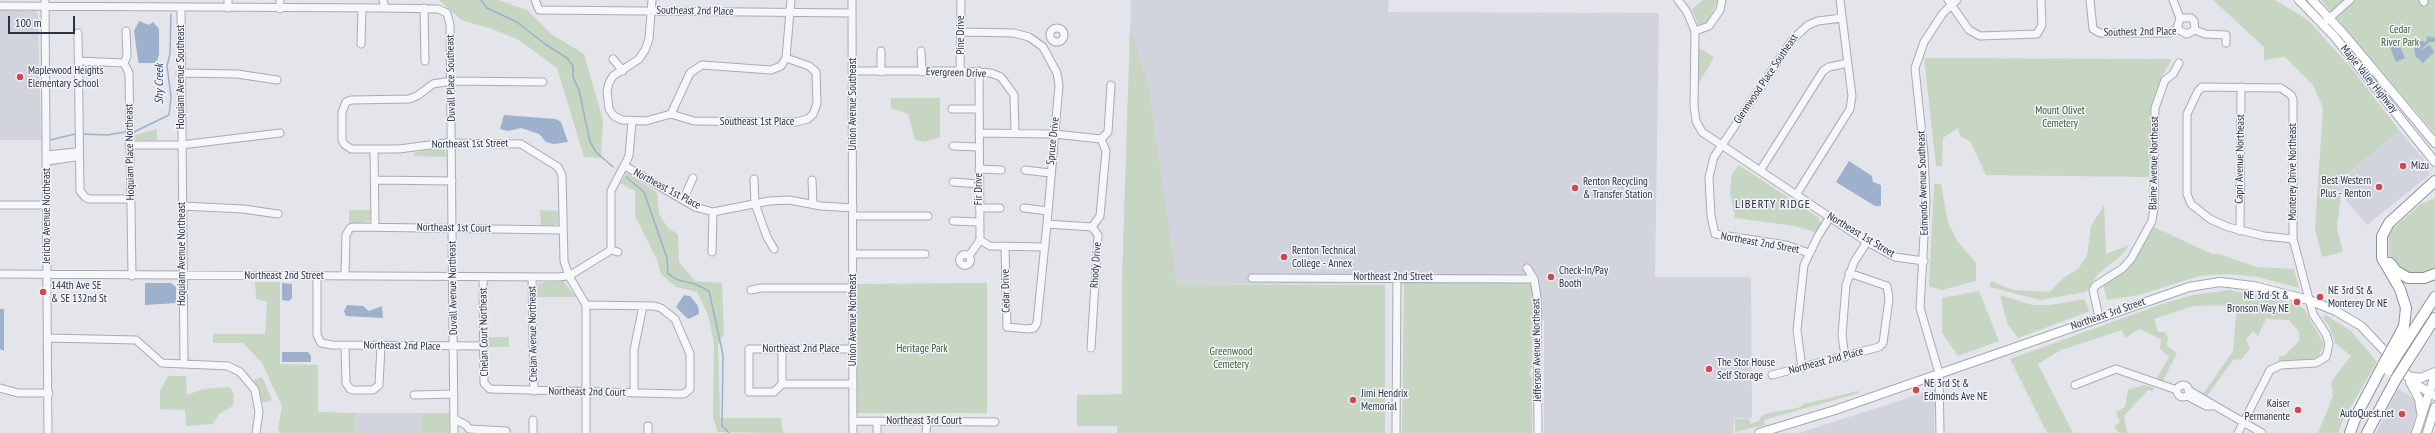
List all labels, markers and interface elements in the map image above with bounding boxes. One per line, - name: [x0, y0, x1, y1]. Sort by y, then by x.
- street label: Southeast 2nd Place: [656, 4, 734, 18]
- scale bar: [10, 8, 77, 34]
- text: 100 m: [15, 15, 42, 30]
- street label: Pine Drive: [954, 15, 968, 55]
- park label: Cedar River Park: [2381, 23, 2419, 49]
- street label: Hoquiam Avenue Southeast: [174, 25, 188, 129]
- street label: Southest 2nd Place: [2103, 25, 2177, 39]
- street label: Glennwood Place Southeast: [1731, 32, 1801, 126]
- street label: Duvall Place Southeast: [444, 34, 458, 122]
- street label: Maple Valley Highway: [2338, 42, 2400, 116]
- street label: Union Avenue Southeast: [846, 58, 860, 150]
- place label: Maplewood Heights Elementary School: [28, 64, 103, 90]
- water label: Shy Creek: [153, 64, 167, 104]
- street label: Evergreen Drive: [926, 65, 986, 81]
- marker: Maplewood Heights Elementary School: [15, 72, 25, 82]
- street label: Hoquiam Place Northeast: [123, 104, 137, 200]
- park label: Mount Olivet Cemetery: [2035, 104, 2085, 130]
- street label: Capri Avenue Northeast: [2233, 114, 2247, 204]
- street label: Southeast 1st Place: [720, 115, 794, 129]
- street label: Blaine Avenue Northeast: [2147, 116, 2161, 210]
- street label: Spruce Drive: [1044, 117, 1062, 165]
- street label: Monterey Drive Northeast: [2286, 123, 2300, 221]
- street label: Edmonds Avenue Southeast: [1915, 130, 1931, 236]
- street label: Northeast 1st Street: [432, 137, 508, 151]
- place label: Mizu: [2411, 159, 2429, 173]
- marker: Mizu: [2398, 161, 2408, 171]
- street label: Northeast 1st Place: [631, 166, 703, 212]
- street label: Jericho Avenue Northeast: [40, 168, 54, 264]
- street label: Fir Drive: [972, 173, 986, 205]
- place label: Best Western Plus - Renton: [2320, 174, 2371, 200]
- place label: Renton Recycling & Transfer Station: [1583, 175, 1652, 201]
- marker: Best Western Plus - Renton: [2374, 182, 2384, 192]
- marker: Renton Recycling & Transfer Station: [1570, 183, 1580, 193]
- district label: LIBERTY RIDGE: [1735, 198, 1811, 212]
- street label: Hoquiam Avenue Northeast: [175, 202, 189, 306]
- street label: Northeast 1st Street: [1825, 210, 1897, 260]
- street label: Northeast 1st Court: [417, 221, 491, 235]
- street label: Northeast 2nd Street: [1720, 230, 1800, 256]
- street label: Duvall Avenue Northeast: [446, 241, 460, 335]
- street label: Rhody Drive: [1088, 242, 1104, 288]
- place label: Renton Technical College - Annex: [1292, 244, 1356, 270]
- marker: Renton Technical College - Annex: [1279, 252, 1289, 262]
- place label: Check-In/Pay Booth: [1559, 264, 1608, 290]
- street label: Northeast 2nd Street: [244, 269, 324, 283]
- street label: Cedar Drive: [999, 269, 1013, 313]
- street label: Northeast 2nd Street: [1353, 270, 1433, 284]
- marker: Check-In/Pay Booth: [1546, 272, 1556, 282]
- street label: Union Avenue Northeast: [846, 274, 860, 366]
- place label: 144th Ave SE & SE 132nd St: [51, 279, 107, 305]
- place label: NE 3rd St & Monterey Dr NE: [2328, 284, 2388, 310]
- street label: Chelan Avenue Northeast: [526, 286, 540, 382]
- marker: 144th Ave SE & SE 132nd St: [38, 287, 48, 297]
- street label: Chelan Court Northeast: [477, 287, 491, 377]
- place label: NE 3rd St & Bronson Way NE: [2227, 289, 2289, 315]
- marker: NE 3rd St & Monterey Dr NE: [2315, 292, 2325, 302]
- street label: Northeast 3rd Street: [2069, 295, 2147, 333]
- marker: NE 3rd St & Bronson Way NE: [2292, 297, 2302, 307]
- street label: Jefferson Avenue Northeast: [1529, 298, 1545, 402]
- street label: Northeast 2nd Place: [363, 339, 441, 353]
- street label: Northeast 2nd Place: [763, 342, 839, 356]
- park label: Heritage Park: [896, 342, 948, 356]
- park label: Greenwood Cemetery: [1210, 345, 1252, 371]
- street label: Northeast 2nd Place: [1787, 345, 1865, 377]
- place label: The Stor House Self Storage: [1717, 356, 1775, 382]
- marker: The Stor House Self Storage: [1704, 364, 1714, 374]
- place label: NE 3rd St & Edmonds Ave NE: [1924, 377, 1988, 403]
- street label: Northeast 2nd Court: [548, 385, 626, 399]
- marker: NE 3rd St & Edmonds Ave NE: [1911, 385, 1921, 395]
- place label: Jimi Hendrix Memorial: [1361, 387, 1408, 413]
- marker: Jimi Hendrix Memorial: [1348, 395, 1358, 405]
- place label: Kaiser Permanente: [2245, 397, 2290, 423]
- marker: Kaiser Permanente: [2293, 405, 2303, 415]
- place label: AutoQuest.net: [2340, 407, 2394, 421]
- marker: AutoQuest.net: [2397, 409, 2407, 419]
- street label: Northeast 3rd Court: [886, 414, 962, 428]

